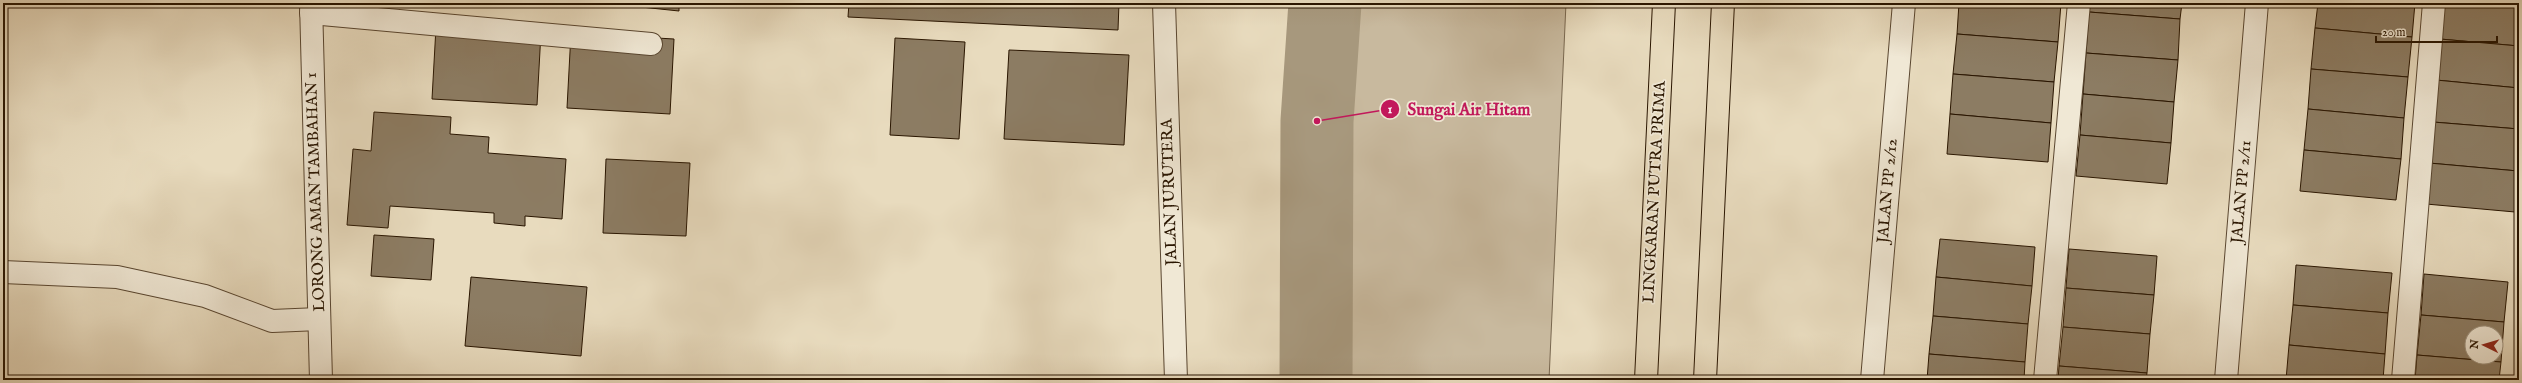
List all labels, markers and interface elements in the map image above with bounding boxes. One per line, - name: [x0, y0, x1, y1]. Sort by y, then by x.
- scale bar: [2376, 18, 2497, 44]
- text: 20 m: [2382, 25, 2405, 40]
- street label: LORONG AMAN TAMBAHAN 1: [302, 72, 330, 312]
- street label: LINGKARAN PUTRA PRIMA: [1639, 79, 1671, 303]
- callout: Sungai Air Hitam: [1380, 94, 1539, 123]
- text: Sungai Air Hitam: [1408, 100, 1530, 121]
- text: 1: [1388, 102, 1393, 117]
- street label: JALAN JURUTERA: [1157, 117, 1183, 268]
- street label: JALAN PP 2/12: [1873, 138, 1903, 246]
- street label: JALAN PP 2/11: [2227, 140, 2256, 246]
- north arrow: [2464, 325, 2504, 365]
- text: N: [2468, 338, 2482, 351]

